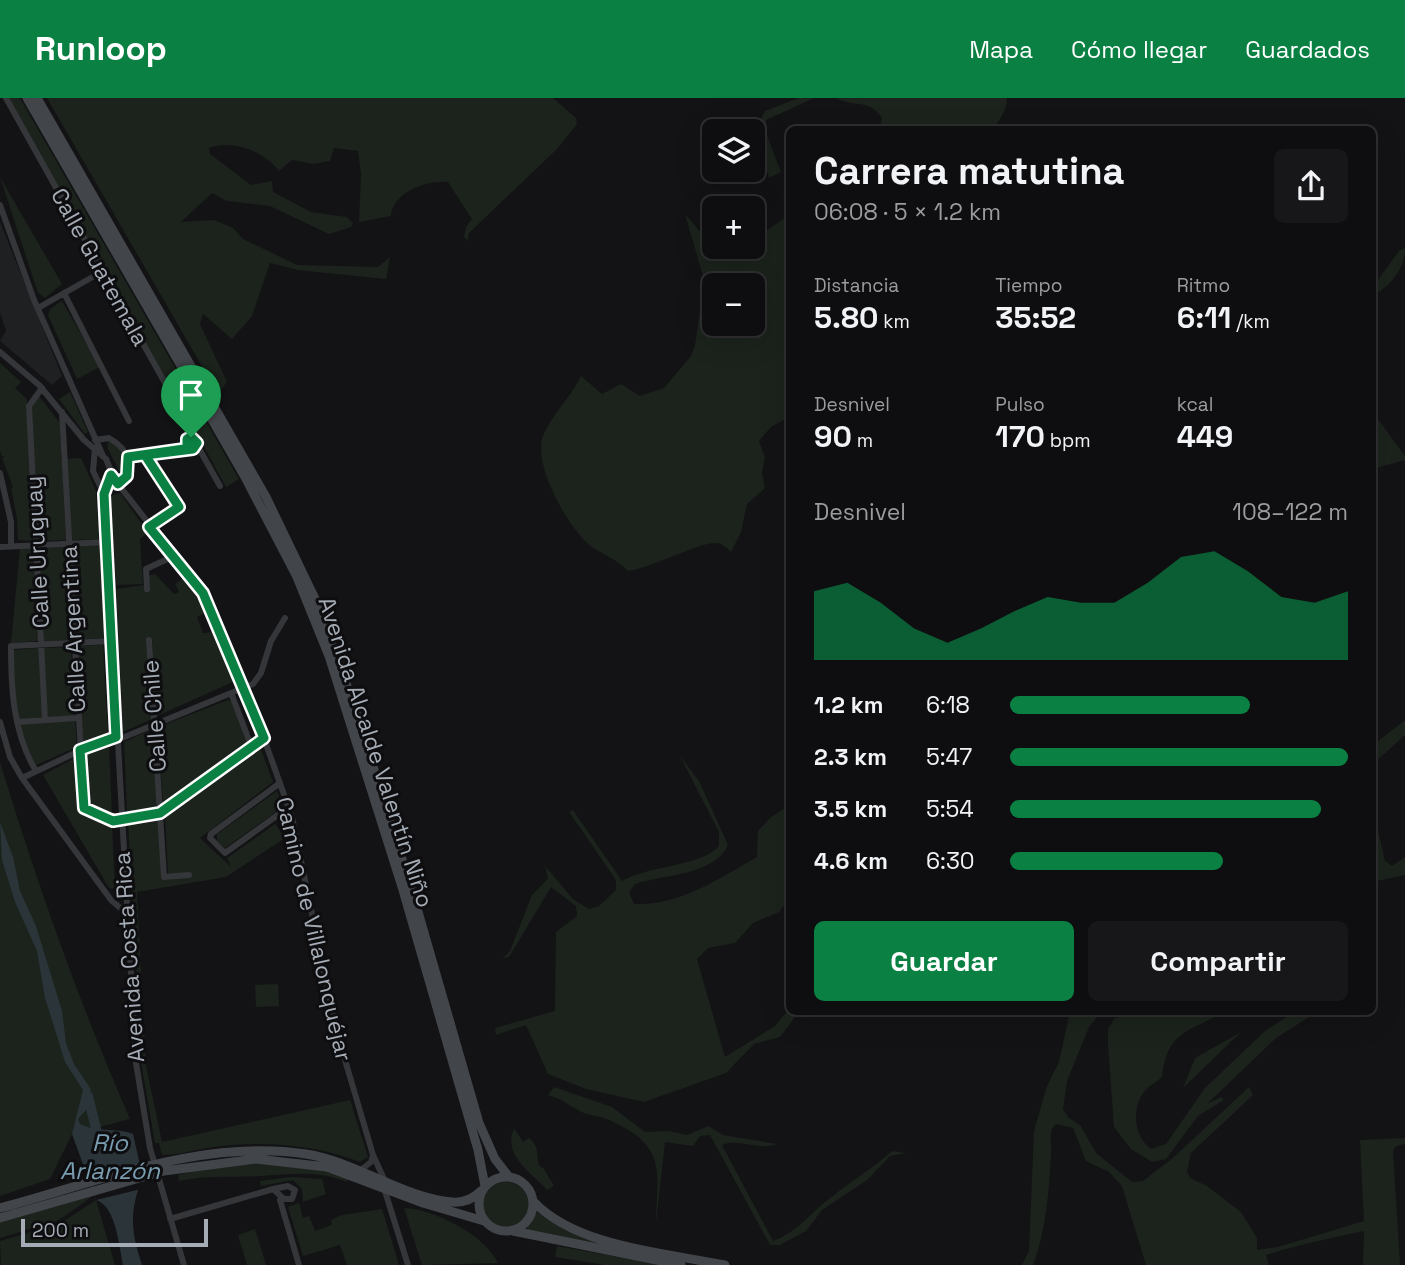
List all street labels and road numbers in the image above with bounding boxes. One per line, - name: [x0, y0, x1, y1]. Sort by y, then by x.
- street label: Calle Guatemala: [44, 183, 156, 351]
- street label: Calle Uruguay: [18, 475, 56, 629]
- street label: Calle Argentina: [54, 545, 92, 713]
- street label: Avenida Alcalde Valentín Niño: [312, 593, 440, 911]
- street label: Calle Chile: [135, 659, 173, 773]
- street label: Camino de Villalonquéjar: [269, 794, 359, 1064]
- street label: Avenida Costa Rica: [107, 851, 151, 1063]

